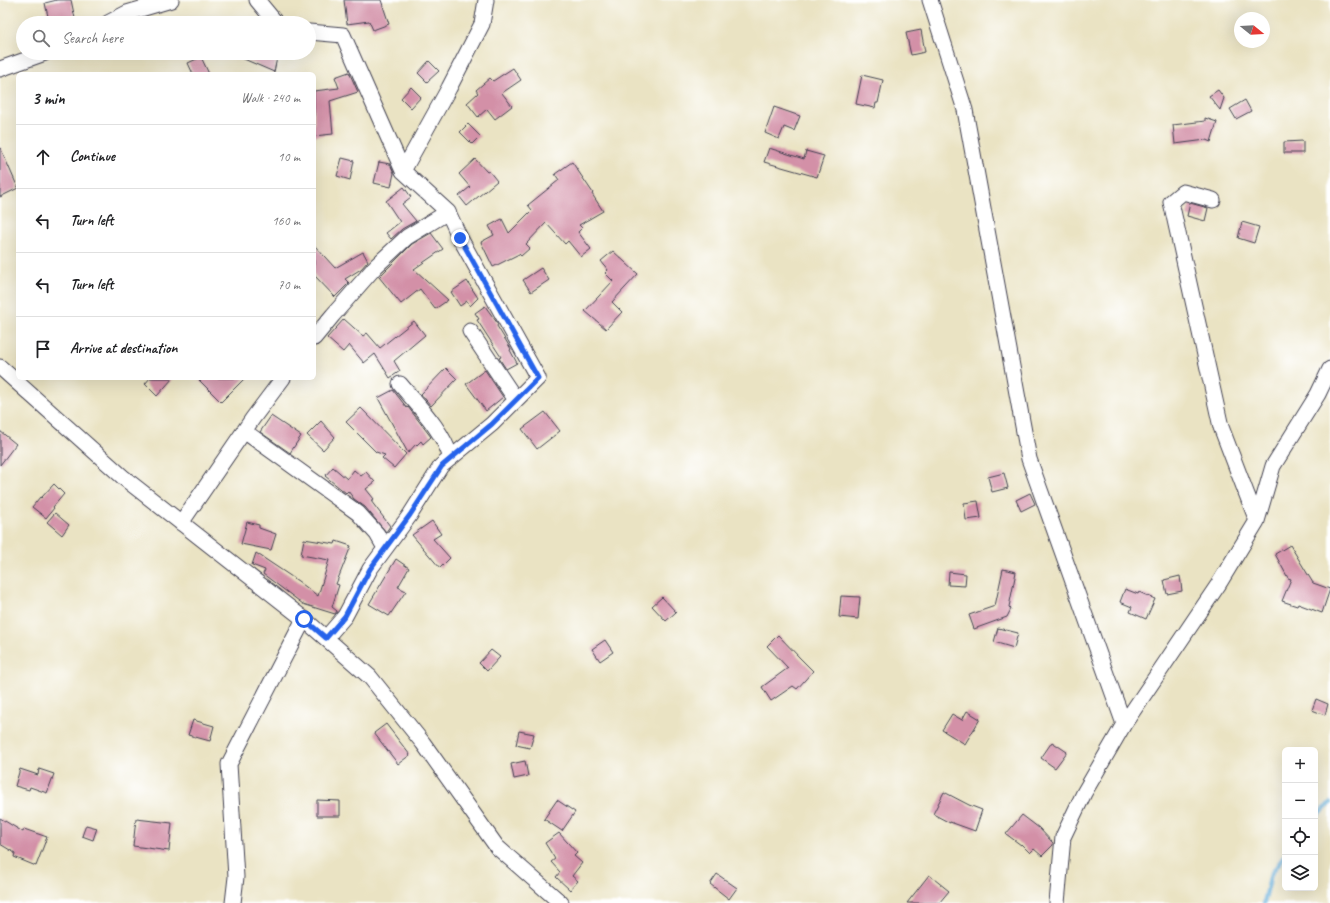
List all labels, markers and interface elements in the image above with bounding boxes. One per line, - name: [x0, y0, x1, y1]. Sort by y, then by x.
- north arrow: [1234, 12, 1270, 48]
- search box: [16, 16, 316, 60]
- icon: search: [30, 27, 52, 49]
- text: Search here: [62, 29, 123, 48]
- text: 3 min: [32, 88, 65, 109]
- text: Walk · 240 m: [241, 90, 300, 106]
- icon: ahead: [32, 146, 54, 168]
- text: Continue: [70, 147, 115, 166]
- text: 10 m: [278, 149, 300, 165]
- icon: left: [32, 210, 54, 232]
- text: Turn left: [70, 211, 113, 230]
- text: 160 m: [272, 213, 300, 229]
- route end: [451, 229, 469, 247]
- icon: left: [32, 274, 54, 296]
- text: Turn left: [70, 275, 113, 294]
- text: 70 m: [278, 277, 300, 293]
- icon: arrive: [32, 338, 54, 360]
- text: Arrive at destination: [70, 339, 177, 358]
- route start: [295, 610, 313, 628]
- map controls: [1282, 747, 1318, 891]
- button: +: [1282, 747, 1318, 783]
- button: −: [1282, 783, 1318, 819]
- button: locate: [1282, 819, 1318, 855]
- button: layers: [1282, 855, 1318, 891]

